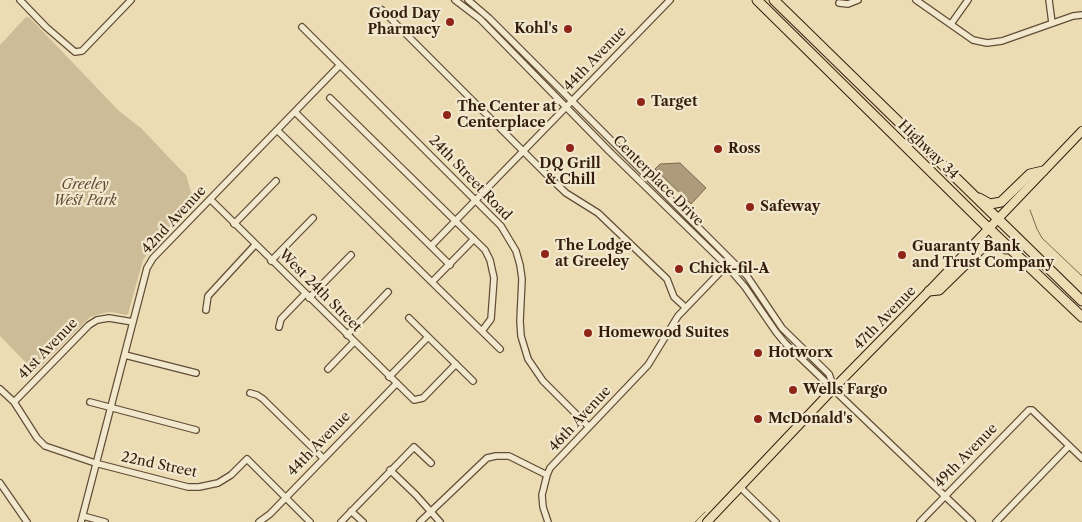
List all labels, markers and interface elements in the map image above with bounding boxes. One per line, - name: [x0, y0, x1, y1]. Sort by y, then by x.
- place label: Good Day Pharmacy: [367, 6, 440, 38]
- marker: Good Day Pharmacy: [444, 16, 456, 28]
- place label: Kohl's: [514, 21, 558, 37]
- street label: 44th Avenue: [560, 23, 630, 95]
- marker: Kohl's: [562, 23, 574, 35]
- place label: Target: [651, 94, 698, 110]
- marker: Target: [635, 96, 647, 108]
- place label: The Center at Centerplace: [457, 99, 557, 132]
- marker: The Center at Centerplace: [441, 109, 453, 121]
- street label: Highway 34: [894, 117, 962, 183]
- street label: 24th Street Road: [425, 132, 515, 224]
- street label: Centerplace Drive: [609, 132, 707, 230]
- place label: Ross: [728, 141, 761, 157]
- marker: DQ Grill & Chill: [564, 142, 576, 154]
- marker: Ross: [712, 143, 724, 155]
- place label: DQ Grill & Chill: [539, 156, 601, 188]
- park label: Greeley West Park: [53, 177, 117, 210]
- street label: 42nd Avenue: [138, 182, 210, 258]
- place label: Safeway: [760, 199, 820, 215]
- marker: Safeway: [744, 201, 756, 213]
- place label: The Lodge at Greeley: [555, 238, 632, 270]
- place label: Guaranty Bank and Trust Company: [912, 239, 1054, 272]
- street label: West 24th Street: [275, 246, 365, 336]
- marker: The Lodge at Greeley: [539, 248, 551, 260]
- marker: Guaranty Bank and Trust Company: [896, 249, 908, 261]
- place label: Chick-fil-A: [689, 261, 769, 277]
- marker: Chick-fil-A: [673, 263, 685, 275]
- street label: 47th Avenue: [850, 283, 920, 353]
- street label: 41st Avenue: [15, 315, 81, 383]
- place label: Homewood Suites: [598, 325, 729, 341]
- marker: Homewood Suites: [582, 327, 594, 339]
- place label: Hotworx: [768, 345, 833, 361]
- marker: Hotworx: [752, 347, 764, 359]
- place label: Wells Fargo: [803, 382, 887, 398]
- street label: 46th Avenue: [545, 383, 615, 455]
- marker: Wells Fargo: [787, 384, 799, 396]
- street label: 44th Avenue: [284, 408, 354, 480]
- place label: McDonald's: [768, 411, 853, 427]
- marker: McDonald's: [752, 413, 764, 425]
- street label: 49th Avenue: [931, 420, 1001, 492]
- street label: 22nd Street: [120, 449, 198, 481]

